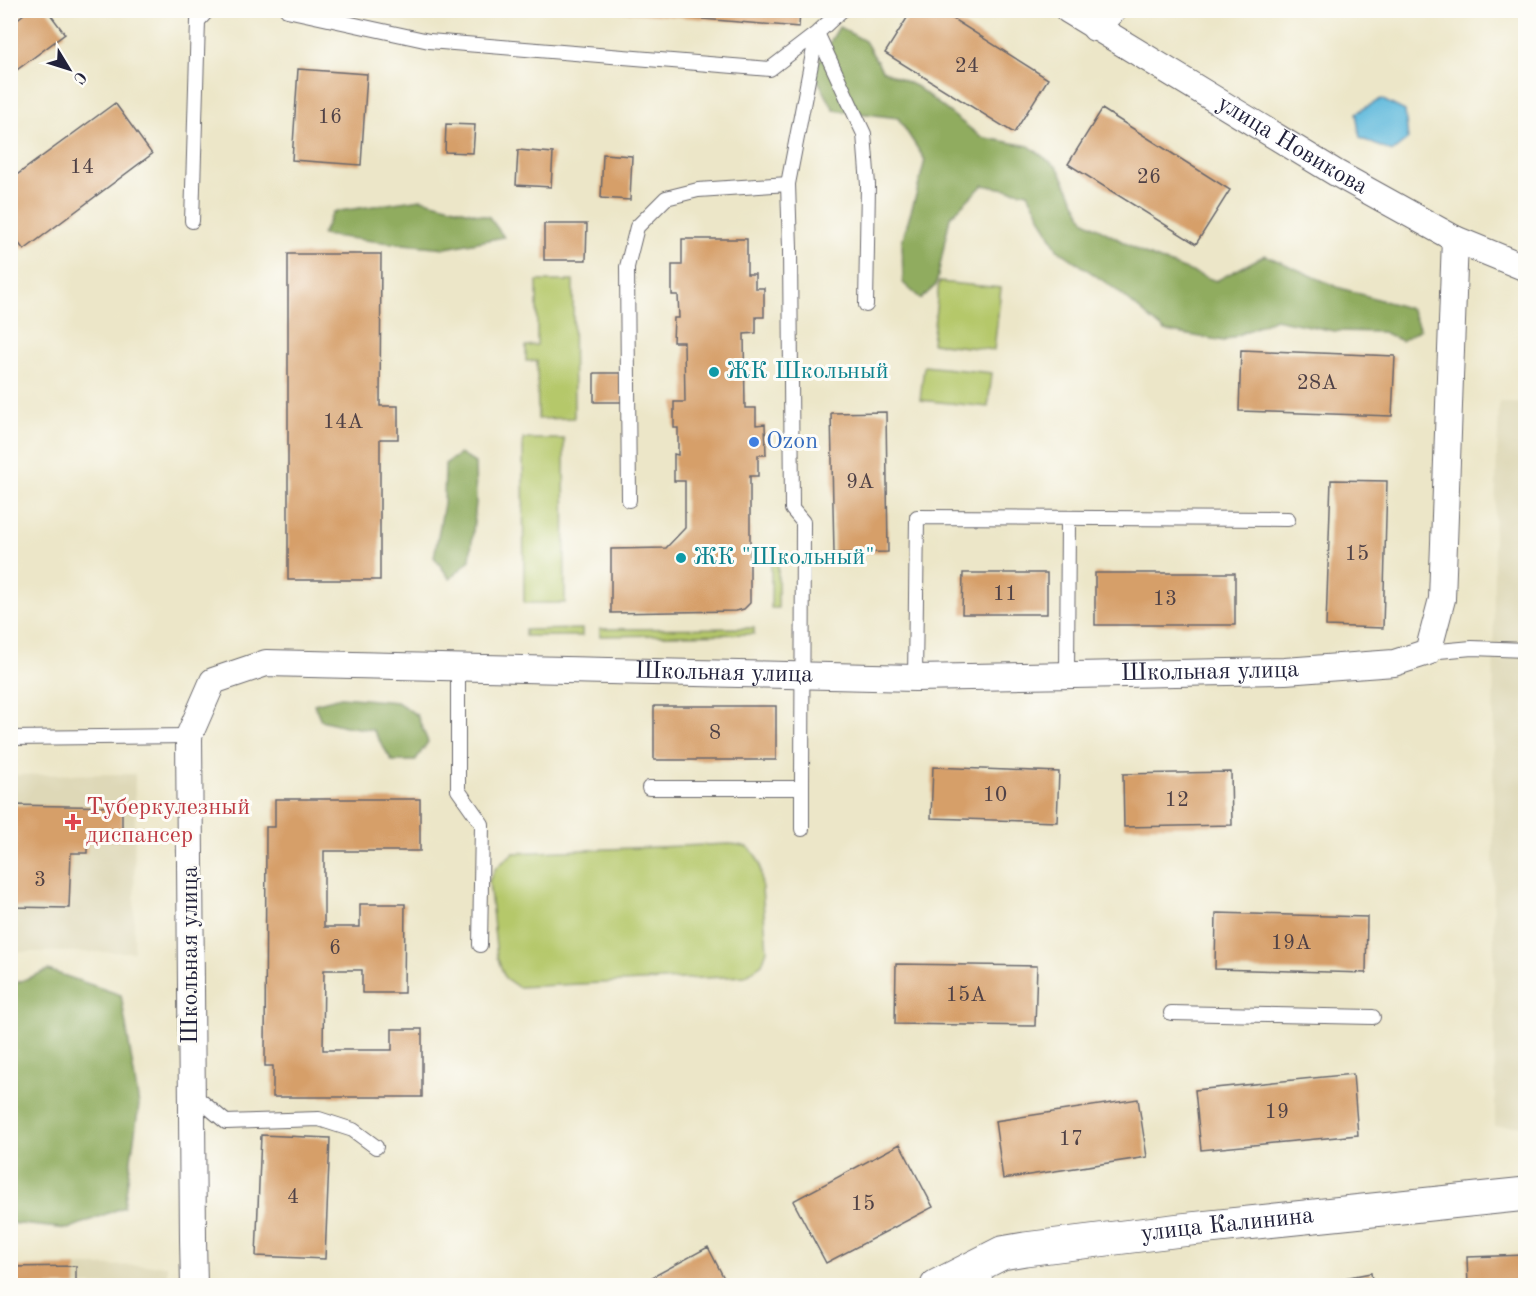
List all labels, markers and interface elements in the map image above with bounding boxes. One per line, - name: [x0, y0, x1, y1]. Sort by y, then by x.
- north arrow: [39, 39, 99, 99]
- house number: 24: [955, 56, 979, 77]
- text: С: [70, 68, 89, 86]
- street label: улица Новикова: [1213, 92, 1371, 200]
- house number: 16: [318, 107, 342, 128]
- house number: 14: [70, 157, 94, 178]
- house number: 26: [1137, 167, 1161, 188]
- place label: ЖК Школьный: [726, 360, 889, 384]
- marker: ЖК Школьный: [707, 365, 721, 379]
- house number: 28А: [1297, 373, 1337, 394]
- house number: 14А: [323, 412, 363, 433]
- place label: Ozon: [766, 430, 818, 454]
- marker: Ozon: [747, 435, 761, 449]
- house number: 9А: [846, 472, 874, 493]
- house number: 15: [1345, 544, 1369, 565]
- place label: ЖК "Школьный": [693, 546, 875, 570]
- marker: ЖК "Школьный": [674, 551, 688, 565]
- house number: 11: [993, 584, 1017, 605]
- house number: 13: [1153, 589, 1177, 610]
- street label: Школьная улица: [1120, 658, 1300, 686]
- street label: Школьная улица: [635, 660, 813, 688]
- house number: 8: [709, 723, 721, 744]
- house number: 10: [983, 785, 1007, 806]
- house number: 12: [1165, 790, 1189, 811]
- place label: Туберкулезный диспансер: [86, 796, 250, 848]
- marker: Туберкулезный диспансер: [64, 813, 82, 831]
- street label: Школьная улица: [179, 866, 203, 1044]
- house number: 3: [34, 870, 46, 891]
- house number: 19А: [1271, 933, 1311, 954]
- house number: 6: [329, 938, 341, 959]
- house number: 15А: [946, 985, 986, 1006]
- house number: 19: [1265, 1102, 1289, 1123]
- house number: 17: [1059, 1129, 1083, 1150]
- house number: 4: [287, 1187, 299, 1208]
- house number: 15: [851, 1194, 875, 1215]
- street label: улица Калинина: [1140, 1204, 1315, 1247]

